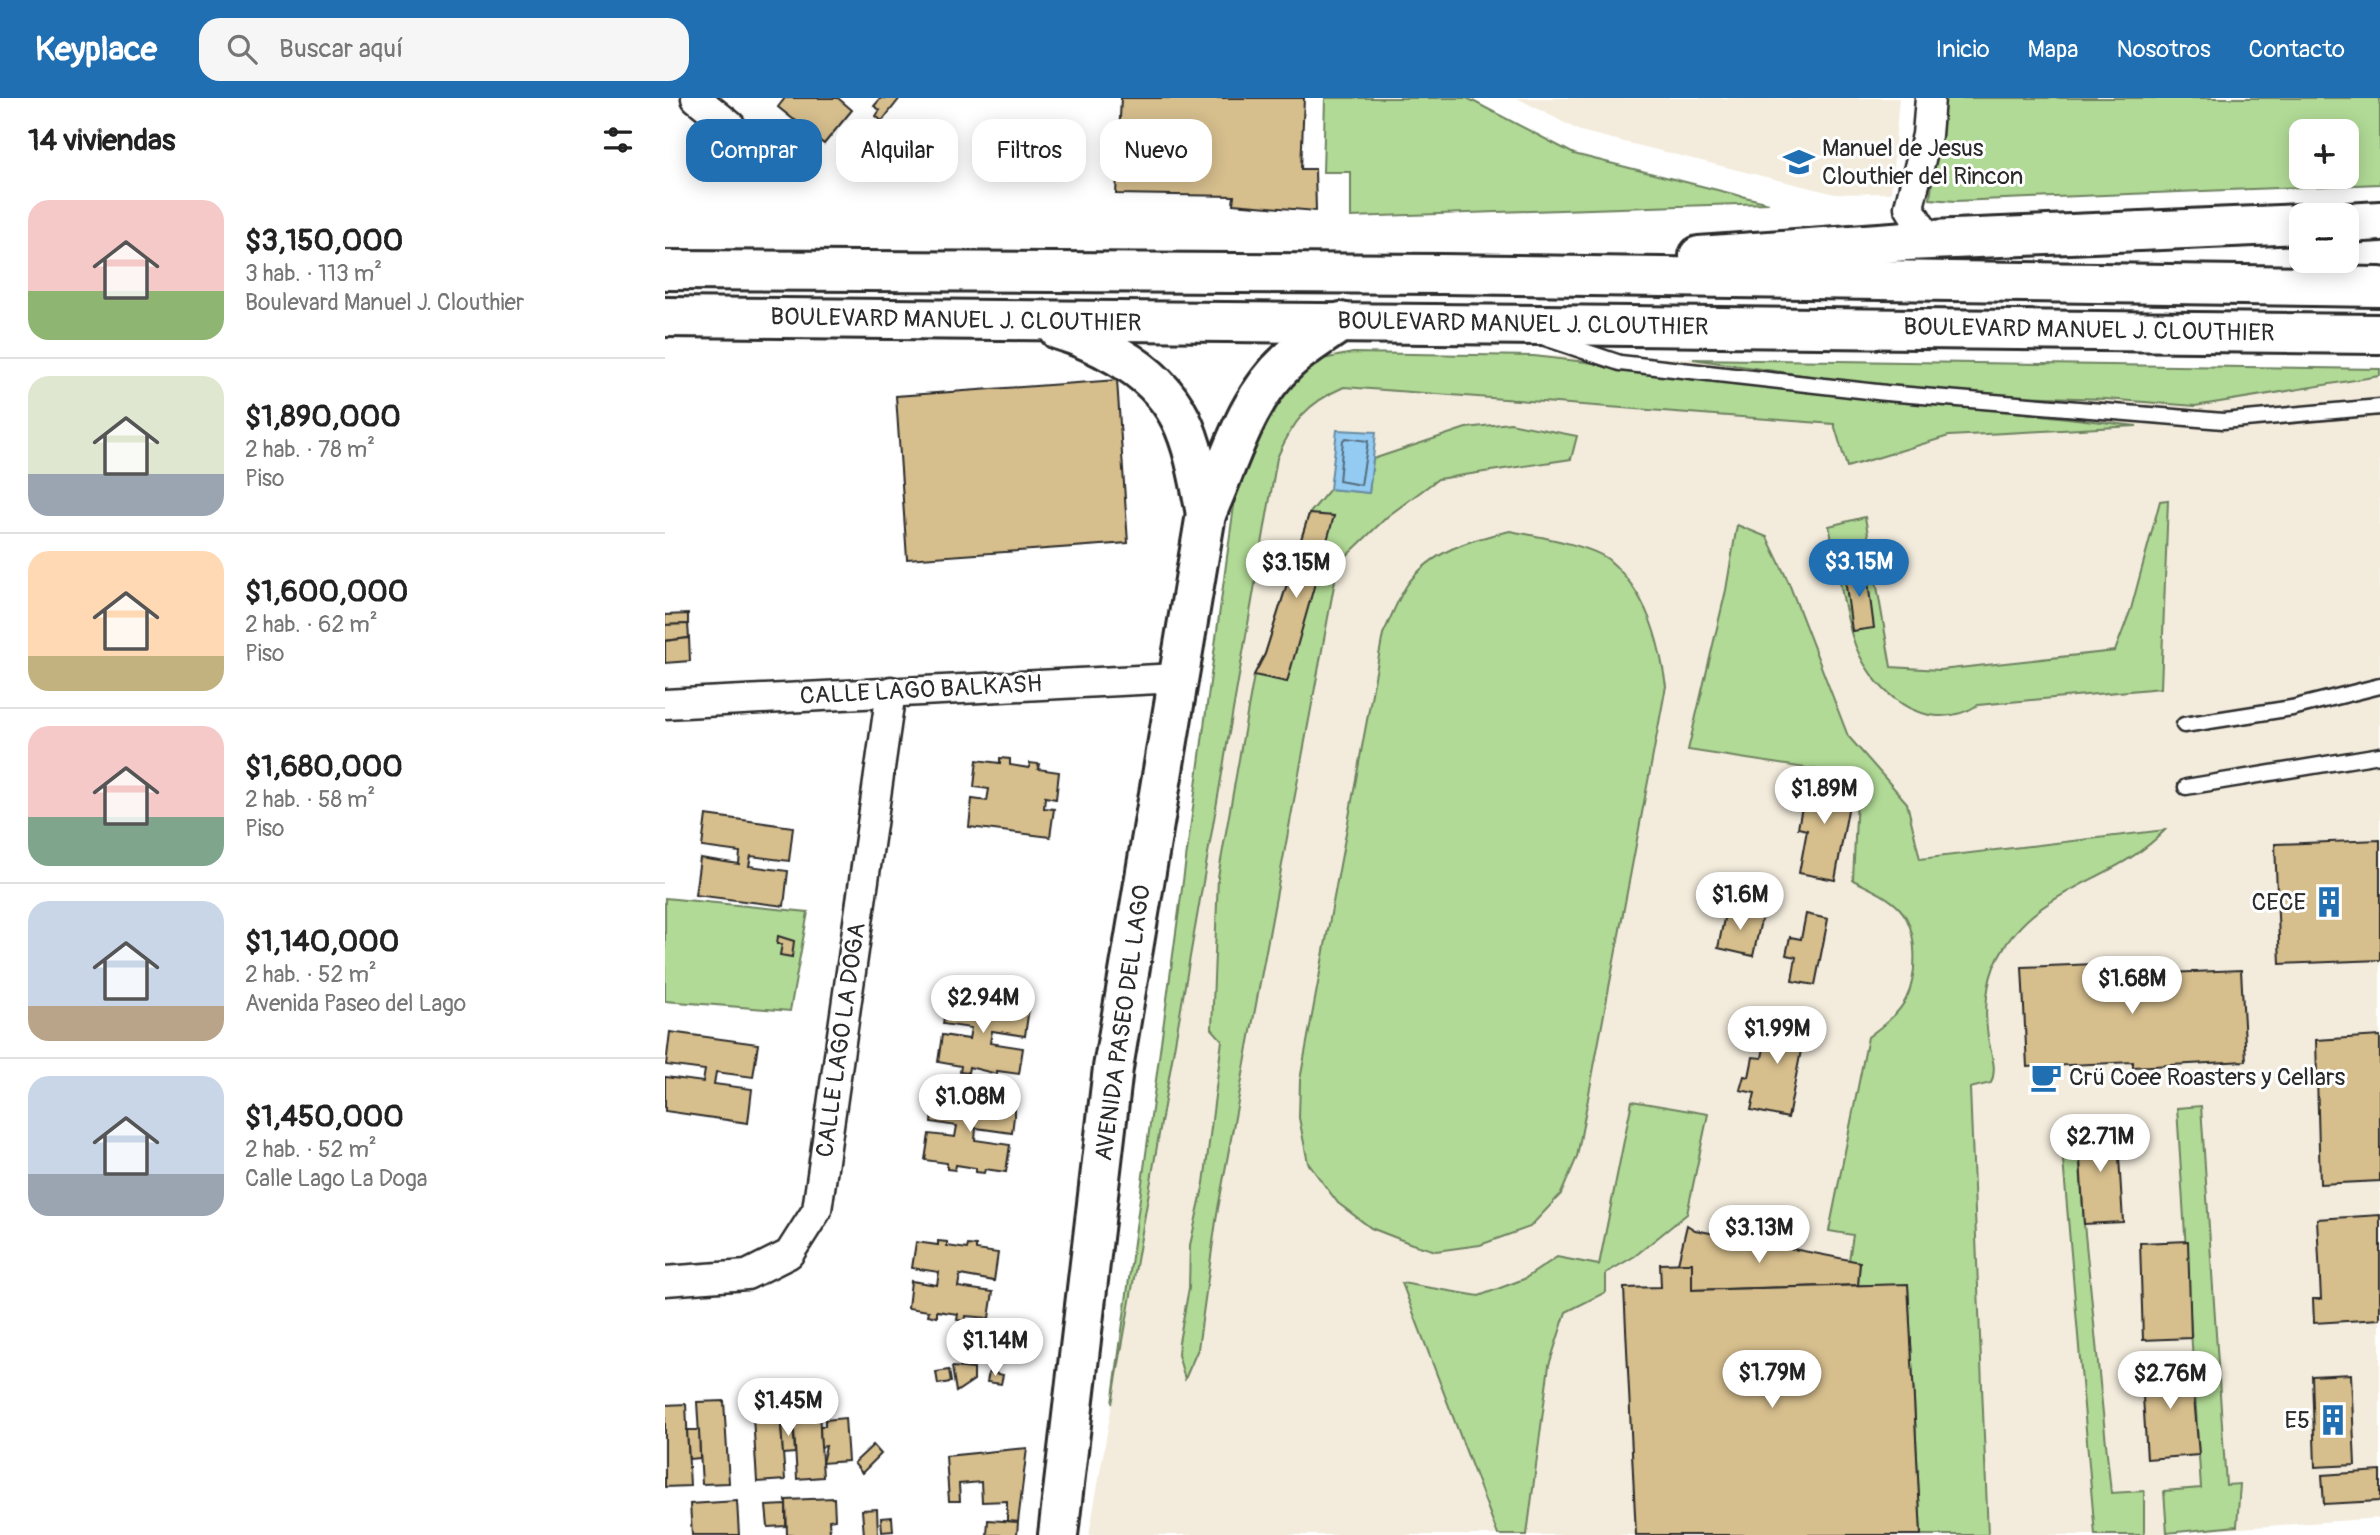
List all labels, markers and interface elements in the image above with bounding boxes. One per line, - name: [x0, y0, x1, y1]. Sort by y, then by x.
- search box: [199, 18, 689, 81]
- text: Keyplace: [35, 29, 157, 70]
- icon: search: [223, 30, 261, 68]
- text: Buscar aquí: [279, 33, 403, 65]
- text: Inicio: [1936, 35, 1990, 64]
- text: Mapa: [2028, 35, 2079, 64]
- text: Nosotros: [2117, 35, 2211, 64]
- text: Contacto: [2249, 35, 2345, 64]
- chip: Comprar: [686, 119, 822, 182]
- chip: Alquilar: [836, 119, 958, 182]
- chip: Filtros: [972, 119, 1086, 182]
- chip: Nuevo: [1100, 119, 1212, 182]
- map controls: [2289, 119, 2359, 273]
- button: +: [2289, 119, 2359, 189]
- icon: filters: [599, 121, 637, 159]
- text: 14 viviendas: [28, 122, 175, 159]
- place label: Manuel de Jesus Clouthier del Rincon: [1822, 134, 2023, 191]
- school or university icon: Manuel de Jesus Clouthier del Rincon: [1782, 145, 1816, 179]
- button: −: [2289, 203, 2359, 273]
- text: $3,150,000: [245, 222, 403, 259]
- icon: home: [84, 228, 168, 312]
- text: 3 hab. · 113 m²: [245, 259, 382, 288]
- text: Boulevard Manuel J. Clouthier: [245, 288, 524, 317]
- street label: BOULEVARD MANUEL J. CLOUTHIER: [770, 302, 1142, 338]
- street label: BOULEVARD MANUEL J. CLOUTHIER: [1337, 306, 1709, 342]
- street label: BOULEVARD MANUEL J. CLOUTHIER: [1903, 312, 2275, 348]
- text: $1,890,000: [245, 398, 401, 435]
- icon: home: [84, 404, 168, 488]
- text: 2 hab. · 78 m²: [245, 435, 375, 464]
- text: Piso: [245, 464, 284, 493]
- pin: $3.15M: [1239, 540, 1353, 600]
- pin: $3.15M: [1802, 540, 1916, 599]
- text: $3.15M: [1825, 547, 1893, 576]
- text: $3.15M: [1262, 548, 1330, 577]
- text: $1,600,000: [245, 573, 408, 610]
- icon: home: [84, 579, 168, 663]
- text: 2 hab. · 62 m²: [245, 610, 378, 639]
- text: Piso: [245, 639, 284, 668]
- street label: CALLE LAGO BALKASH: [799, 669, 1043, 711]
- text: $1,680,000: [245, 748, 403, 785]
- icon: home: [84, 754, 168, 838]
- pin: $1.89M: [1767, 766, 1881, 826]
- text: $1.89M: [1791, 774, 1857, 803]
- text: 2 hab. · 58 m²: [245, 785, 375, 814]
- text: Piso: [245, 814, 284, 843]
- pin: $1.6M: [1691, 872, 1789, 932]
- text: $1.6M: [1712, 880, 1768, 909]
- street label: AVENIDA PASEO DEL LAGO: [1089, 883, 1157, 1163]
- building icon: CECE: [2312, 885, 2346, 919]
- place label: CECE: [2251, 888, 2306, 917]
- street label: CALLE LAGO LA DOGA: [810, 921, 872, 1159]
- text: $1,140,000: [245, 923, 399, 960]
- icon: home: [84, 929, 168, 1013]
- pin: $1.68M: [2075, 956, 2189, 1016]
- text: 2 hab. · 52 m²: [245, 960, 377, 989]
- text: $1.68M: [2098, 964, 2166, 993]
- pin: $2.94M: [926, 976, 1040, 1035]
- text: $2.94M: [947, 983, 1019, 1012]
- text: Avenida Paseo del Lago: [245, 989, 466, 1018]
- pin: $1.99M: [1720, 1006, 1834, 1066]
- text: $1.99M: [1744, 1014, 1810, 1043]
- cafe icon: Crü Coee Roasters y Cellars: [2029, 1060, 2063, 1094]
- place label: Crü Coee Roasters y Cellars: [2069, 1063, 2346, 1092]
- pin: $1.08M: [913, 1074, 1027, 1134]
- text: $1.08M: [935, 1082, 1005, 1111]
- text: $1,450,000: [245, 1098, 404, 1135]
- icon: home: [84, 1104, 168, 1188]
- pin: $2.71M: [2043, 1114, 2157, 1174]
- text: $2.71M: [2066, 1122, 2134, 1151]
- text: 2 hab. · 52 m²: [245, 1135, 377, 1164]
- text: Calle Lago La Doga: [245, 1164, 427, 1193]
- pin: $3.13M: [1702, 1206, 1816, 1265]
- text: $3.13M: [1725, 1213, 1793, 1242]
- pin: $1.14M: [938, 1318, 1052, 1378]
- text: $1.14M: [962, 1326, 1028, 1355]
- pin: $1.79M: [1715, 1350, 1829, 1410]
- pin: $2.76M: [2113, 1352, 2227, 1411]
- text: $1.79M: [1738, 1358, 1806, 1387]
- text: $2.76M: [2134, 1359, 2206, 1388]
- pin: $1.45M: [731, 1378, 845, 1438]
- text: $1.45M: [754, 1386, 822, 1415]
- building icon: E5: [2316, 1403, 2350, 1437]
- place label: E5: [2285, 1406, 2310, 1435]

